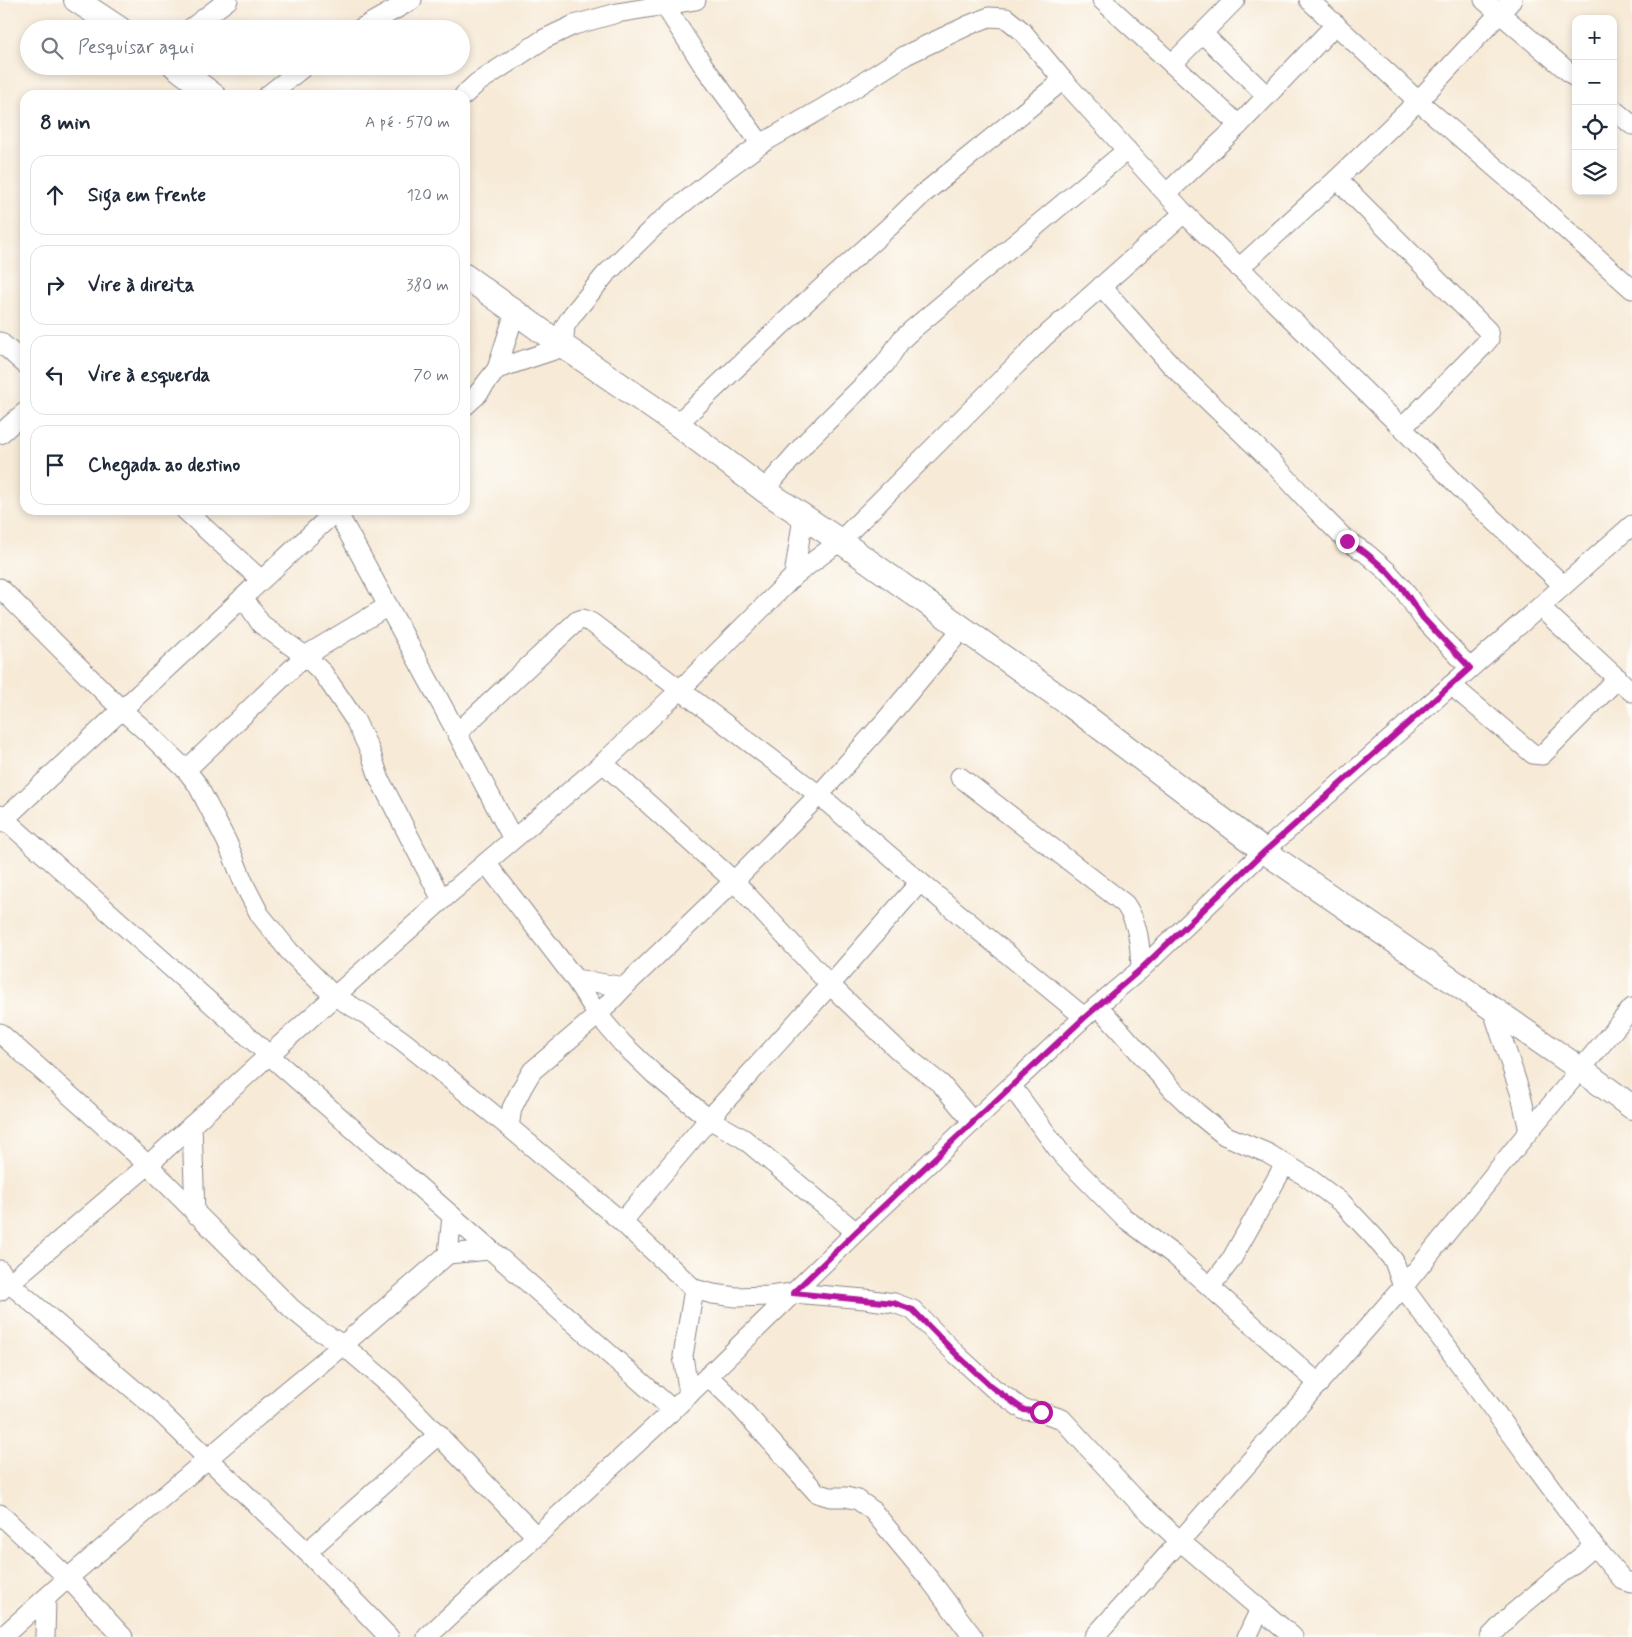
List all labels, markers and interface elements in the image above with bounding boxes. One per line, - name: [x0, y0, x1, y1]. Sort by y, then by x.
- map controls: [1572, 15, 1617, 195]
- button: +: [1572, 15, 1617, 60]
- search box: [20, 20, 470, 75]
- icon: search: [38, 34, 66, 62]
- text: Pesquisar aqui: [78, 35, 194, 60]
- button: −: [1572, 60, 1617, 105]
- button: locate: [1572, 105, 1617, 150]
- text: 8 min: [40, 109, 91, 137]
- text: A pé · 570 m: [365, 112, 450, 133]
- button: layers: [1572, 150, 1617, 195]
- icon: ahead: [41, 181, 69, 209]
- text: Siga em frente: [88, 183, 206, 208]
- text: 120 m: [407, 185, 449, 206]
- icon: right: [41, 271, 69, 299]
- text: Vire à direita: [88, 273, 194, 298]
- text: 380 m: [406, 275, 449, 296]
- icon: left: [41, 361, 69, 389]
- text: Vire à esquerda: [88, 363, 210, 388]
- text: 70 m: [413, 365, 449, 386]
- icon: arrive: [41, 451, 69, 479]
- text: Chegada ao destino: [88, 453, 240, 478]
- route end: [1336, 530, 1359, 553]
- route start: [1030, 1401, 1053, 1424]

